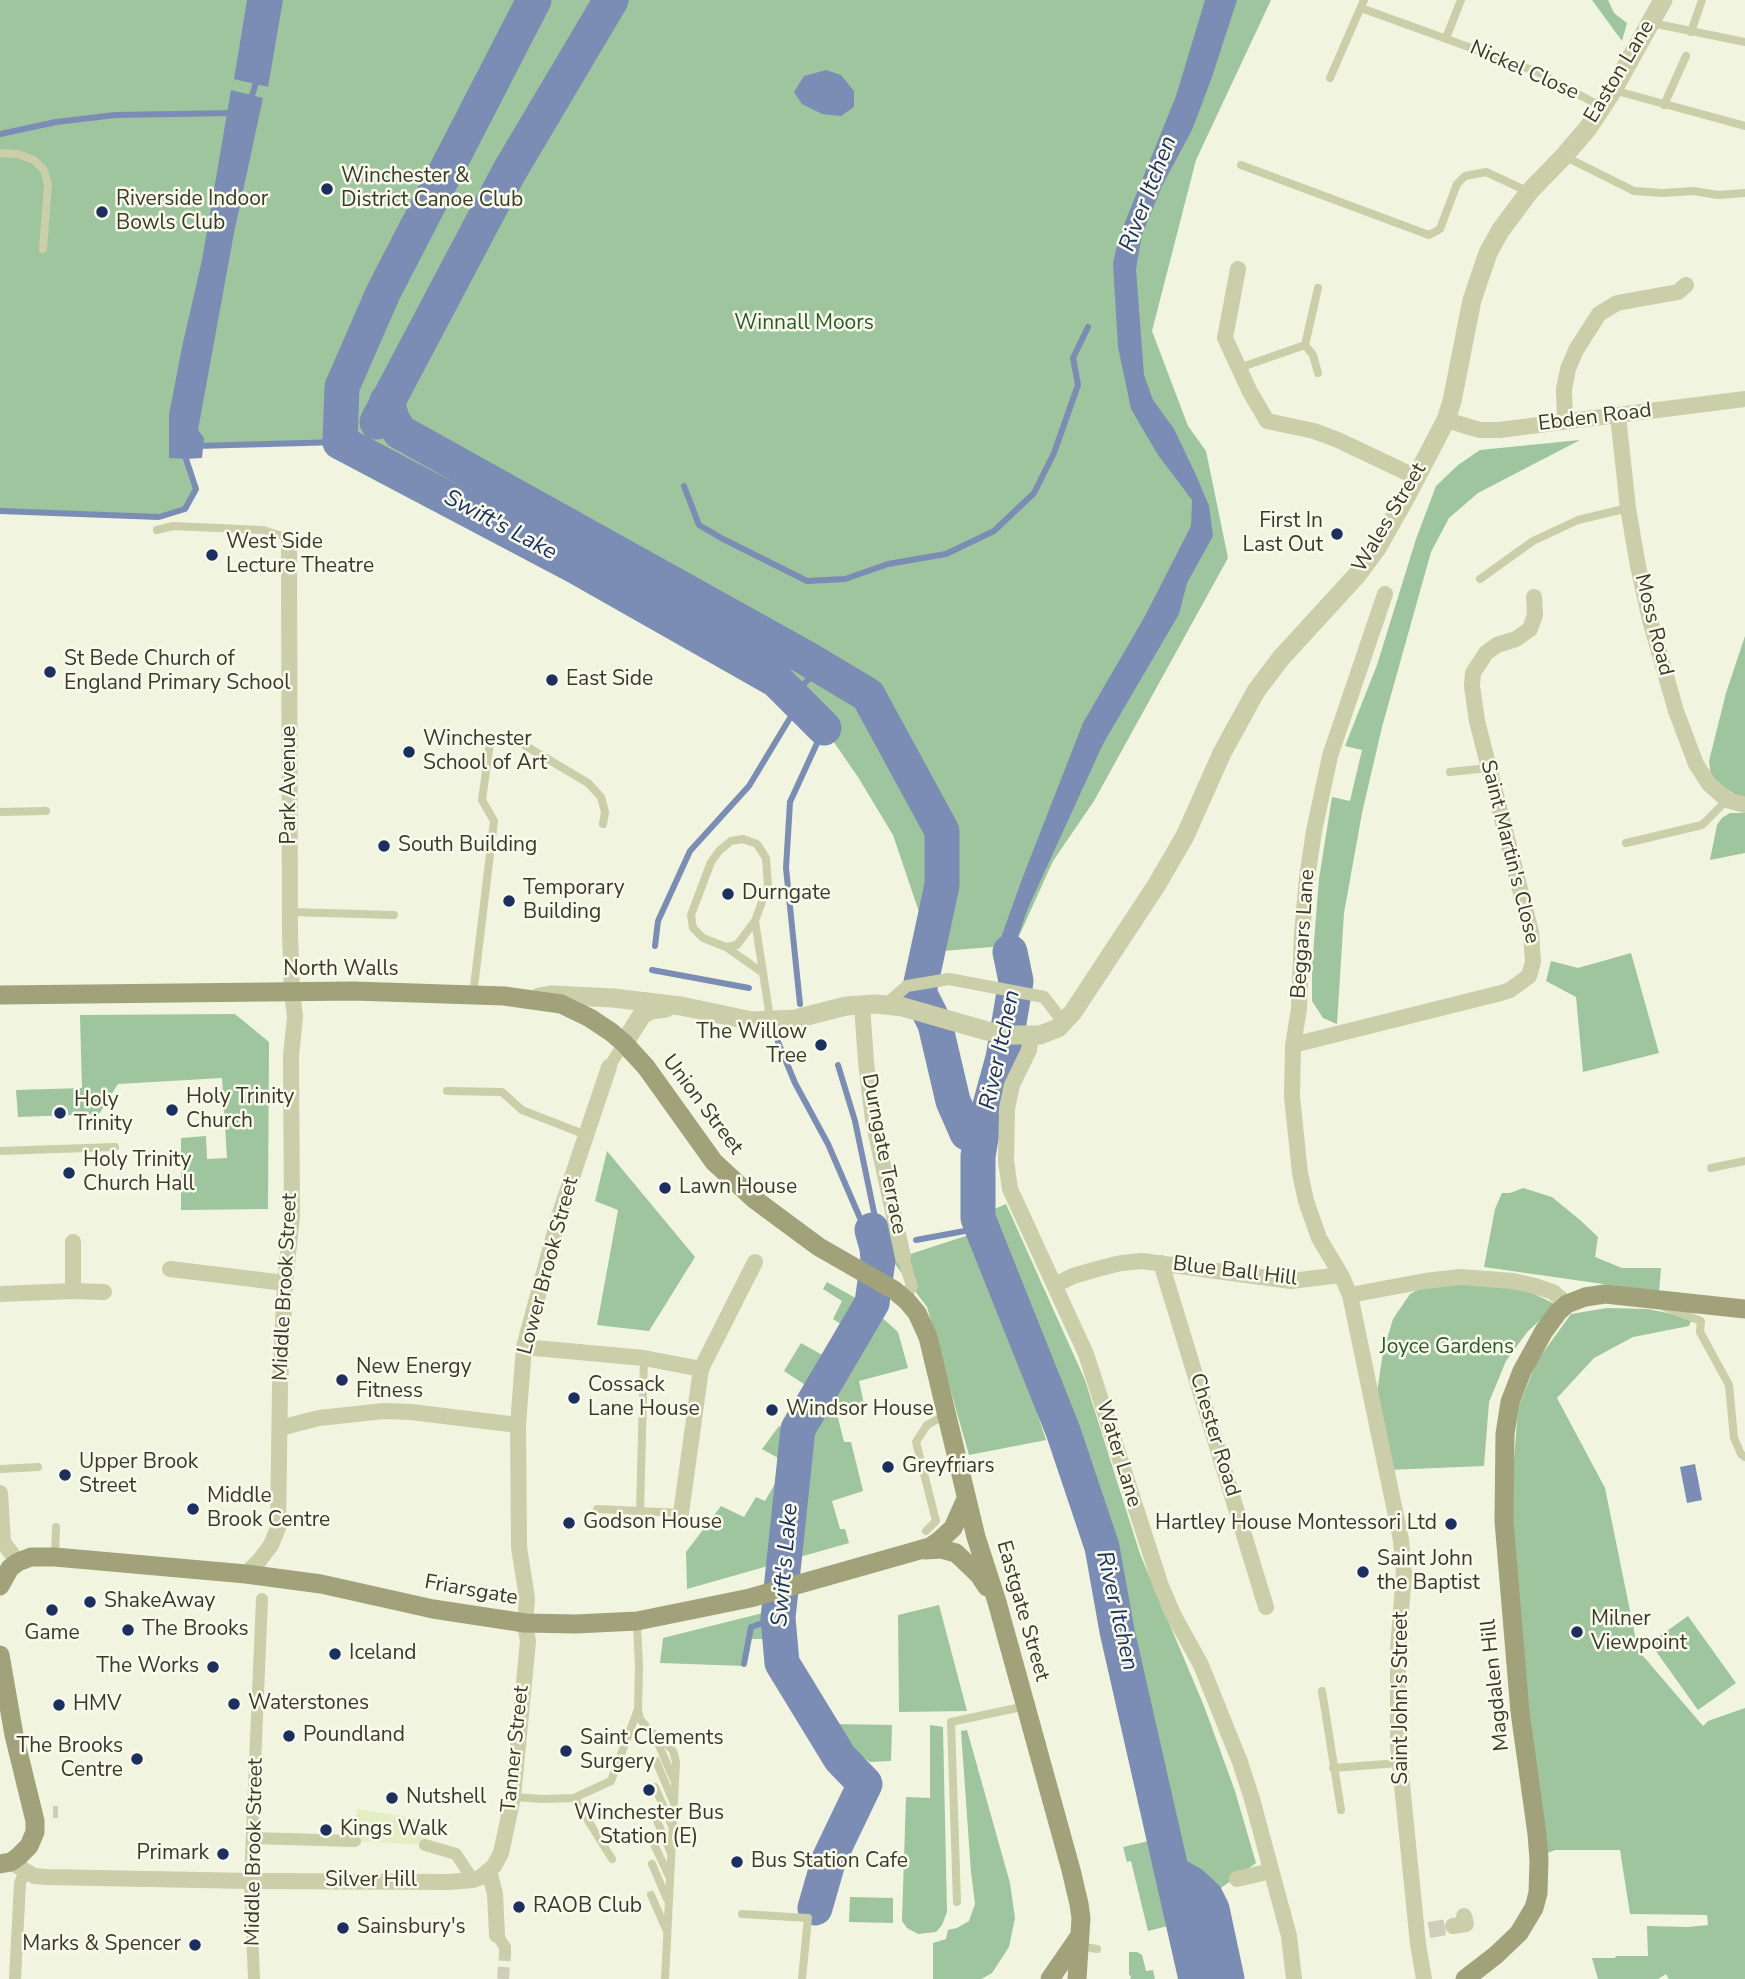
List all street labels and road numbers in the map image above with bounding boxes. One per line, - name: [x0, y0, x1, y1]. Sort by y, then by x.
- street label: Easton Lane: [1580, 16, 1660, 128]
- street label: Nickel Close: [1466, 36, 1582, 106]
- street label: Ebden Road: [1537, 399, 1653, 437]
- street label: Wales Street: [1347, 459, 1433, 577]
- street label: Moss Road: [1628, 571, 1678, 679]
- street label: Park Avenue: [277, 726, 303, 844]
- street label: Saint Martin's Close: [1474, 758, 1544, 946]
- street label: Beggars Lane: [1287, 868, 1321, 1000]
- street label: North Walls: [283, 957, 399, 983]
- street label: Union Street: [656, 1050, 748, 1160]
- street label: Durngate Terrace: [855, 1072, 911, 1236]
- street label: Lower Brook Street: [513, 1175, 585, 1357]
- street label: Middle Brook Street: [268, 1192, 304, 1382]
- street label: Blue Ball Hill: [1171, 1252, 1299, 1292]
- street label: Chester Road: [1183, 1370, 1245, 1500]
- street label: Water Lane: [1090, 1398, 1146, 1510]
- street label: Eastgate Street: [990, 1538, 1054, 1684]
- street label: Friarsgate: [422, 1570, 520, 1612]
- street label: Saint John's Street: [1389, 1611, 1415, 1785]
- street label: Magdalen Hill: [1477, 1618, 1515, 1752]
- street label: Tanner Street: [497, 1684, 535, 1814]
- street label: Middle Brook Street: [241, 1758, 269, 1946]
- street label: Silver Hill: [325, 1868, 417, 1894]

